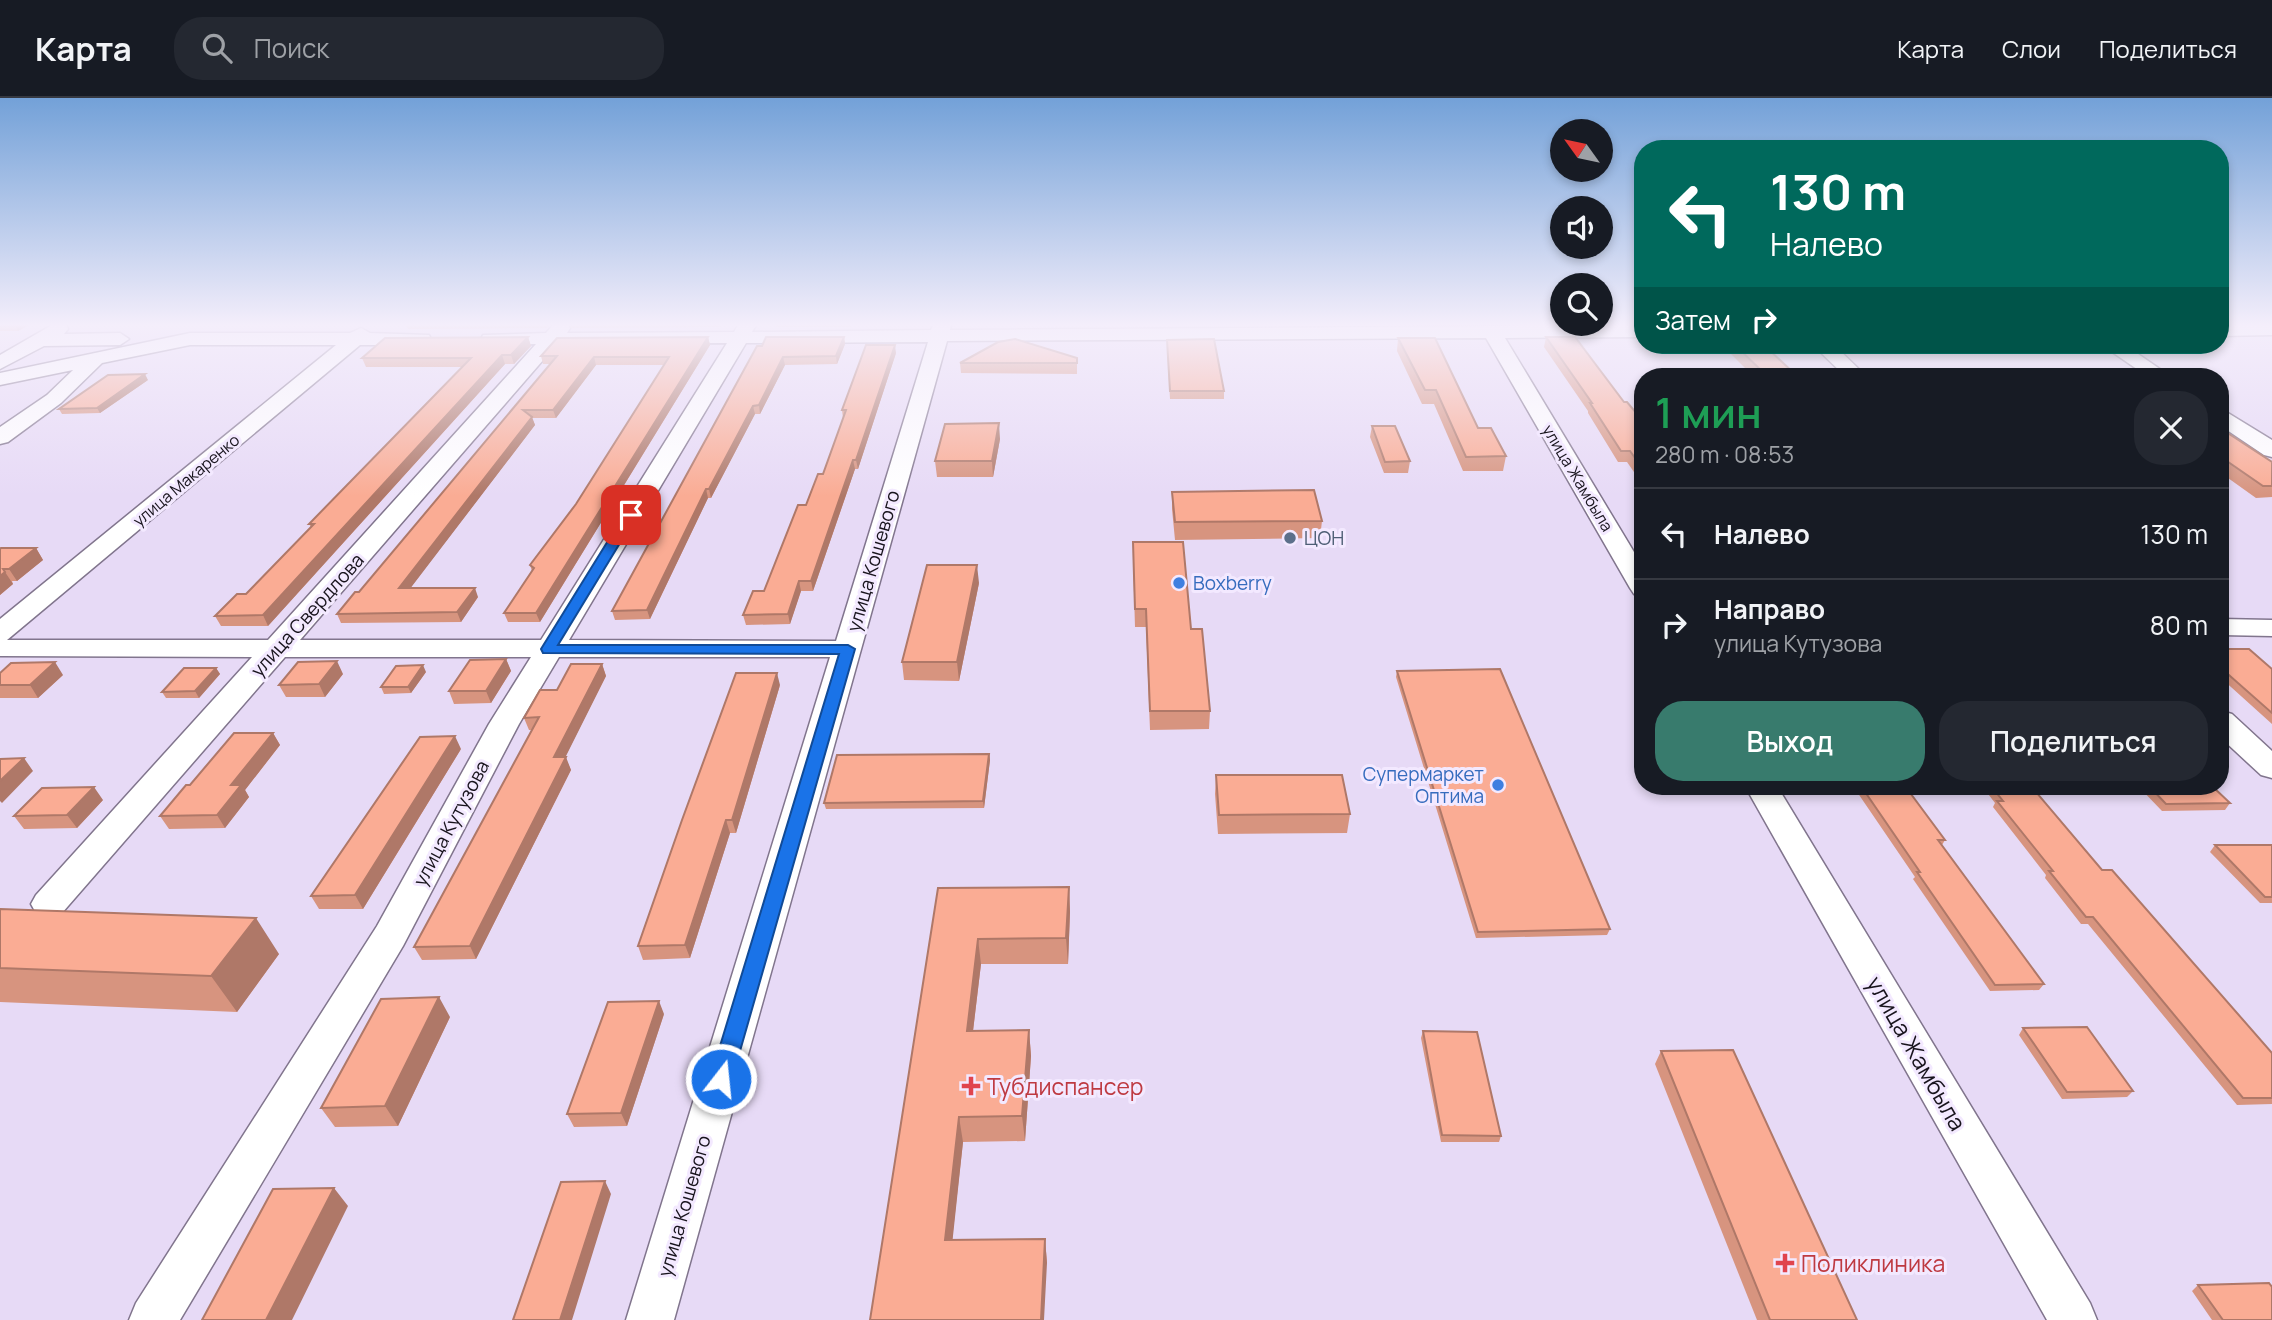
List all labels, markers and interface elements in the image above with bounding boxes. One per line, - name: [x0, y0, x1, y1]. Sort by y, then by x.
- search box: [174, 17, 664, 80]
- text: Карта: [35, 26, 132, 71]
- icon: search: [198, 29, 236, 67]
- text: Поиск: [254, 30, 329, 66]
- text: Карта: [1897, 32, 1964, 65]
- text: Слои: [2002, 32, 2061, 65]
- text: Поделиться: [2099, 32, 2237, 65]
- north arrow: [1550, 119, 1614, 182]
- map controls: [1550, 119, 1613, 336]
- text: 130 m: [1770, 158, 1906, 225]
- icon: left: [1655, 168, 1746, 259]
- button: sound: [1550, 196, 1613, 259]
- text: Налево: [1770, 222, 1883, 266]
- button: search: [1550, 273, 1613, 336]
- icon: right: [1745, 301, 1783, 339]
- text: Затем: [1655, 302, 1731, 338]
- text: 1 мин: [1655, 383, 1762, 441]
- button: close: [2134, 391, 2208, 465]
- street label: улица Жамбыла: [1537, 421, 1619, 535]
- street label: улица Макаренко: [128, 429, 244, 531]
- text: 280 m · 08:53: [1655, 438, 1794, 470]
- pin: [601, 485, 661, 545]
- street label: улица Кошевого: [840, 487, 906, 635]
- icon: arrive: [612, 496, 650, 534]
- icon: left: [1655, 515, 1693, 553]
- text: Налево: [1714, 516, 1810, 552]
- text: 130 m: [2140, 516, 2208, 552]
- place label: ЦОН: [1304, 525, 1344, 551]
- marker: ЦОН: [1282, 530, 1298, 546]
- street label: улица Свердлова: [245, 548, 369, 682]
- place label: Boxberry: [1193, 570, 1272, 596]
- marker: Boxberry: [1171, 575, 1187, 591]
- text: Направо: [1714, 591, 1825, 627]
- icon: right: [1655, 606, 1693, 644]
- text: 80 m: [2150, 607, 2208, 643]
- text: улица Кутузова: [1714, 627, 1882, 659]
- button: Выход: [1655, 701, 1925, 781]
- button: Поделиться: [1939, 701, 2208, 781]
- street label: улица Кутузова: [407, 756, 495, 890]
- place label: Супермаркет Оптима: [1363, 761, 1484, 809]
- marker: Супермаркет Оптима: [1490, 777, 1506, 793]
- street label: улица Жамбыла: [1860, 970, 1974, 1136]
- position arrow: [684, 1042, 758, 1116]
- place label: Тубдиспансер: [987, 1070, 1143, 1102]
- marker: Тубдиспансер: [961, 1076, 981, 1096]
- street label: улица Кошевого: [651, 1132, 717, 1280]
- place label: Поликлиника: [1801, 1247, 1945, 1279]
- marker: Поликлиника: [1775, 1253, 1795, 1273]

